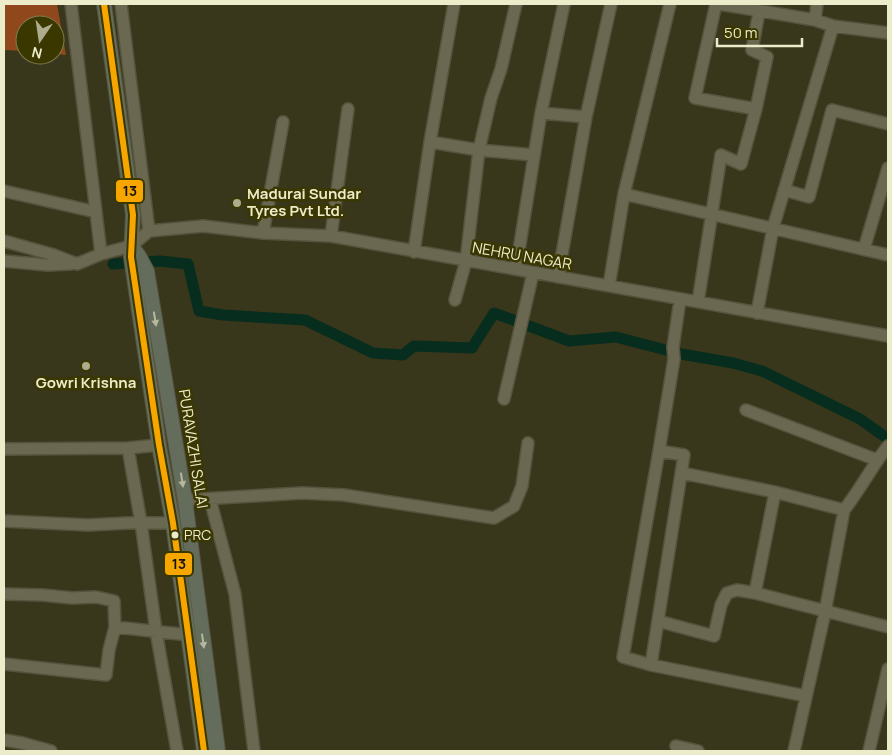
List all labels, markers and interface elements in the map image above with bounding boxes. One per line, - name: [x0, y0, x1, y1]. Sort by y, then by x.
- north arrow: [15, 15, 65, 65]
- scale bar: [717, 15, 802, 47]
- text: 50 m: [724, 22, 758, 43]
- text: N: [30, 43, 44, 64]
- line badge: 13: [115, 179, 144, 203]
- text: 13: [123, 181, 137, 200]
- place label: Madurai Sundar Tyres Pvt Ltd.: [247, 183, 361, 221]
- marker: Madurai Sundar Tyres Pvt Ltd.: [231, 197, 243, 209]
- street label: NEHRU NAGAR: [471, 236, 574, 275]
- one-way arrow: [152, 312, 160, 328]
- marker: Gowri Krishna: [80, 360, 92, 372]
- place label: Gowri Krishna: [36, 372, 136, 393]
- street label: PURAVAZHI SALAI: [174, 388, 213, 510]
- one-way arrow: [178, 472, 186, 488]
- place label: PRC: [184, 525, 211, 544]
- marker: PRC: [170, 530, 180, 540]
- line badge: 13: [164, 552, 193, 576]
- text: 13: [172, 554, 186, 573]
- one-way arrow: [200, 633, 208, 649]

